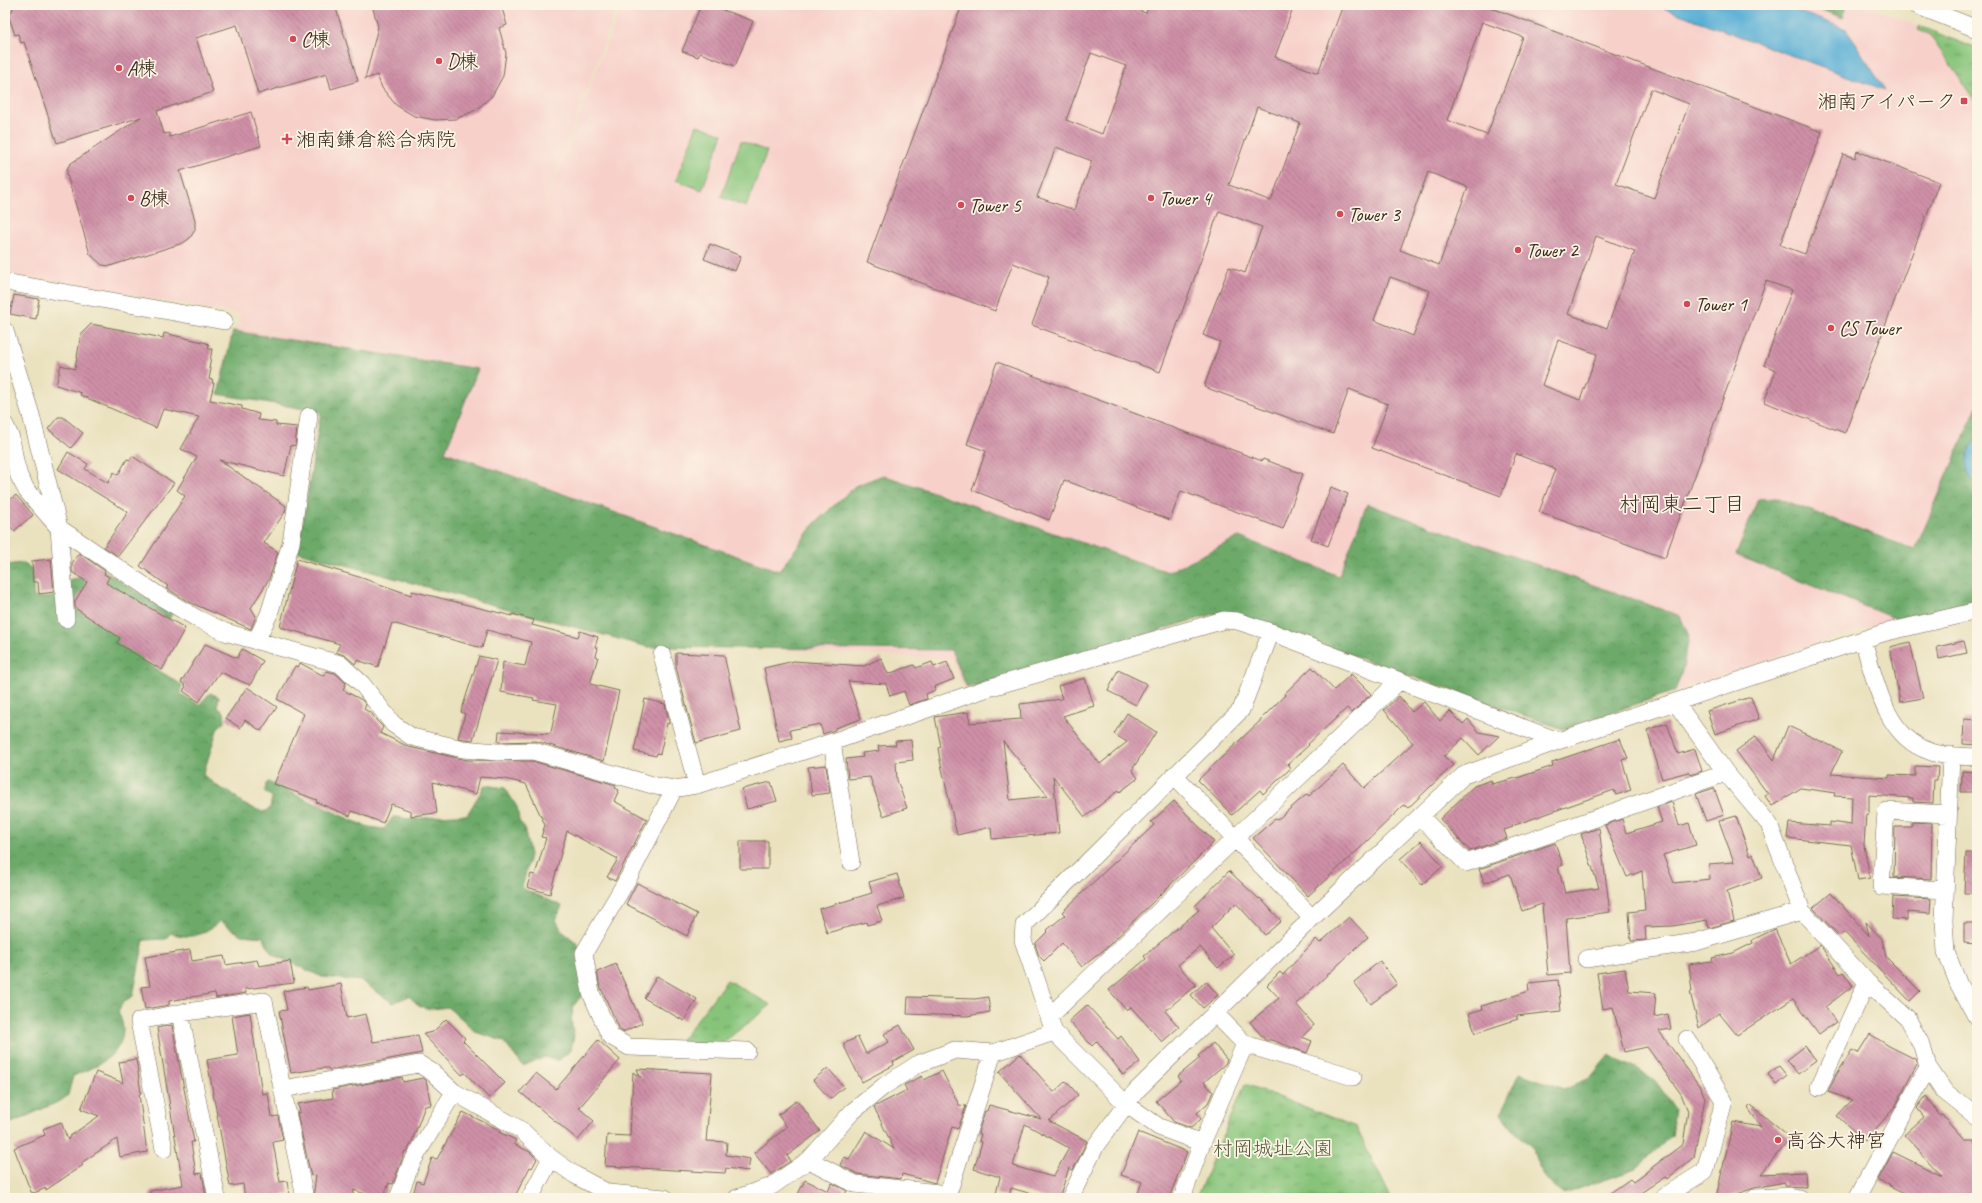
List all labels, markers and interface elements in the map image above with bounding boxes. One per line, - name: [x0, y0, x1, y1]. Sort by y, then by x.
- place label: C棟: [301, 27, 330, 52]
- marker: C棟: [288, 34, 298, 44]
- place label: D棟: [447, 49, 479, 74]
- place label: A棟: [127, 56, 157, 81]
- marker: D棟: [434, 56, 444, 66]
- marker: A棟: [114, 63, 124, 73]
- place label: 湘南アイパーク: [1818, 89, 1956, 114]
- marker: 湘南アイパーク: [1959, 96, 1969, 106]
- place label: 湘南鎌倉総合病院: [296, 127, 456, 152]
- marker: 湘南鎌倉総合病院: [281, 133, 293, 145]
- place label: B棟: [139, 186, 169, 211]
- place label: Tower 4: [1159, 186, 1213, 211]
- marker: B棟: [126, 193, 136, 203]
- place label: Tower 5: [969, 193, 1022, 218]
- marker: Tower 4: [1146, 193, 1156, 203]
- marker: Tower 5: [956, 200, 966, 210]
- place label: Tower 3: [1348, 202, 1402, 227]
- marker: Tower 3: [1335, 209, 1345, 219]
- place label: Tower 2: [1526, 238, 1580, 263]
- marker: Tower 2: [1513, 245, 1523, 255]
- place label: Tower 1: [1695, 292, 1748, 317]
- marker: Tower 1: [1682, 299, 1692, 309]
- place label: CS Tower: [1839, 316, 1903, 341]
- marker: CS Tower: [1826, 323, 1836, 333]
- district label: 村岡東二丁目: [1619, 491, 1745, 517]
- place label: 高谷大神宮: [1786, 1128, 1886, 1153]
- marker: 高谷大神宮: [1773, 1135, 1783, 1145]
- park label: 村岡城址公園: [1213, 1136, 1333, 1161]

